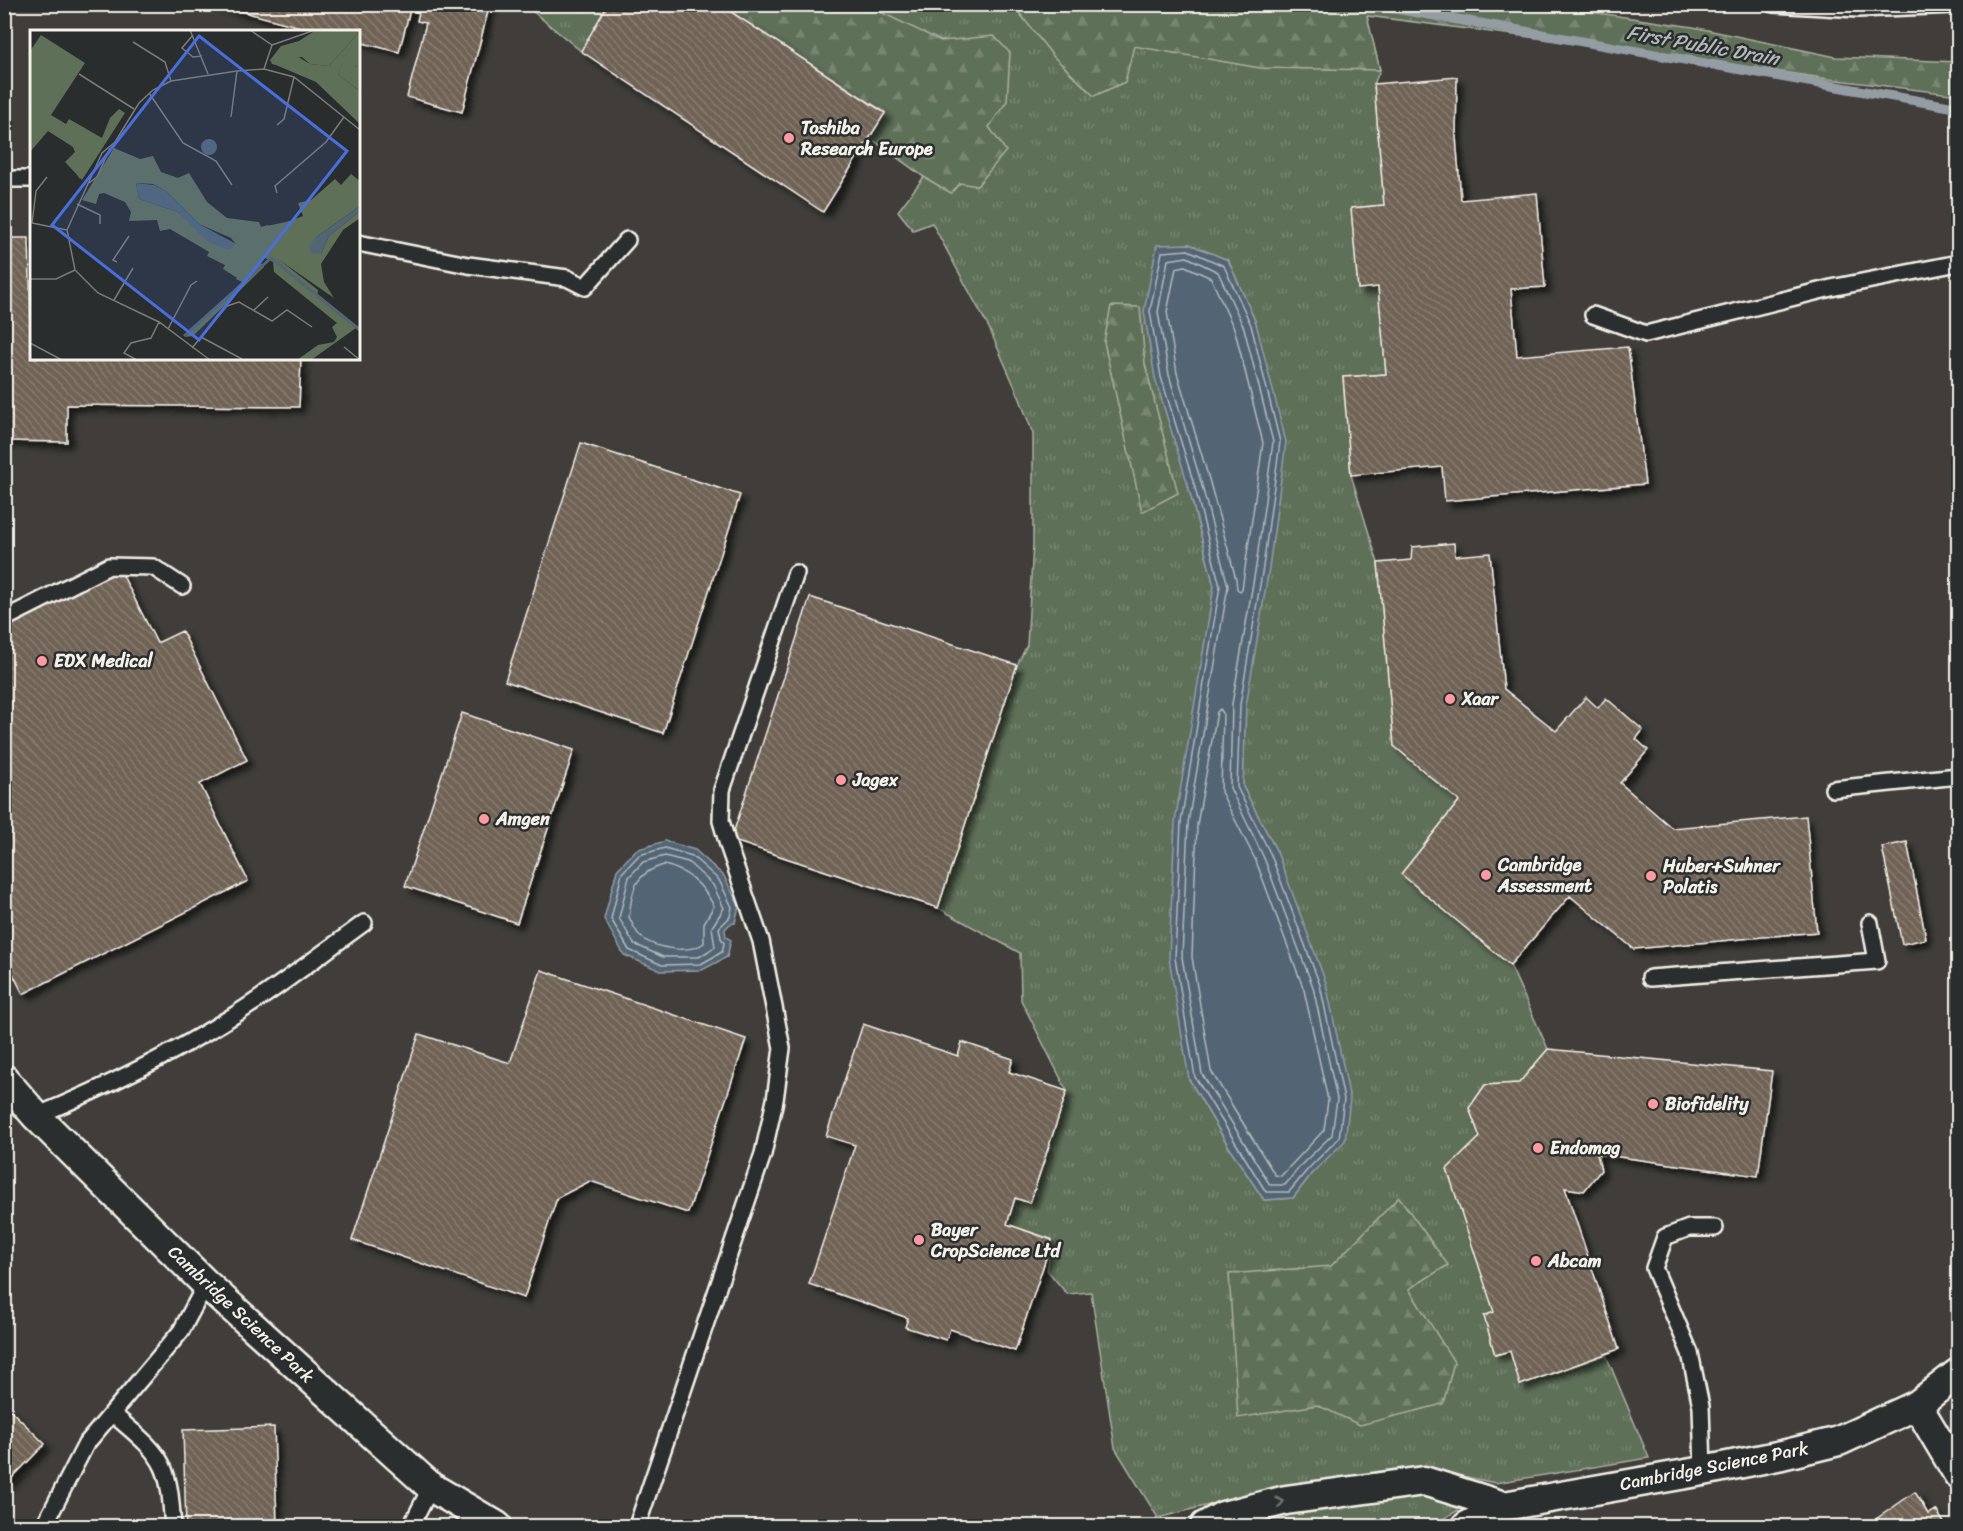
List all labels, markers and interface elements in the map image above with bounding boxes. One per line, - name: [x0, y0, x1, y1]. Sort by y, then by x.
- water label: First Public Drain: [1624, 15, 1784, 76]
- inset map: [30, 30, 360, 360]
- place label: Toshiba Research Europe: [800, 112, 933, 165]
- marker: Toshiba Research Europe: [782, 131, 796, 145]
- place label: EDX Medical: [54, 645, 154, 677]
- marker: EDX Medical: [35, 654, 49, 668]
- place label: Xaar: [1461, 683, 1500, 715]
- marker: Xaar: [1443, 692, 1457, 706]
- place label: Jagex: [852, 764, 899, 796]
- marker: Jagex: [834, 773, 848, 787]
- place label: Amgen: [495, 803, 550, 835]
- marker: Amgen: [477, 812, 491, 826]
- place label: Cambridge Assessment: [1497, 849, 1592, 902]
- place label: Huber+Suhner Polatis: [1662, 850, 1781, 903]
- marker: Cambridge Assessment: [1479, 868, 1493, 882]
- marker: Huber+Suhner Polatis: [1644, 869, 1658, 883]
- place label: Biofidelity: [1665, 1088, 1749, 1120]
- marker: Biofidelity: [1646, 1097, 1660, 1111]
- place label: Endomag: [1550, 1132, 1620, 1164]
- marker: Endomag: [1531, 1141, 1545, 1155]
- place label: Bayer CropScience Ltd: [930, 1214, 1061, 1267]
- marker: Bayer CropScience Ltd: [912, 1233, 926, 1247]
- street label: Cambridge Science Park: [160, 1237, 322, 1391]
- place label: Abcam: [1547, 1245, 1602, 1277]
- marker: Abcam: [1529, 1254, 1543, 1268]
- street label: Cambridge Science Park: [1617, 1432, 1811, 1500]
- one-way arrow: [1274, 1496, 1284, 1509]

